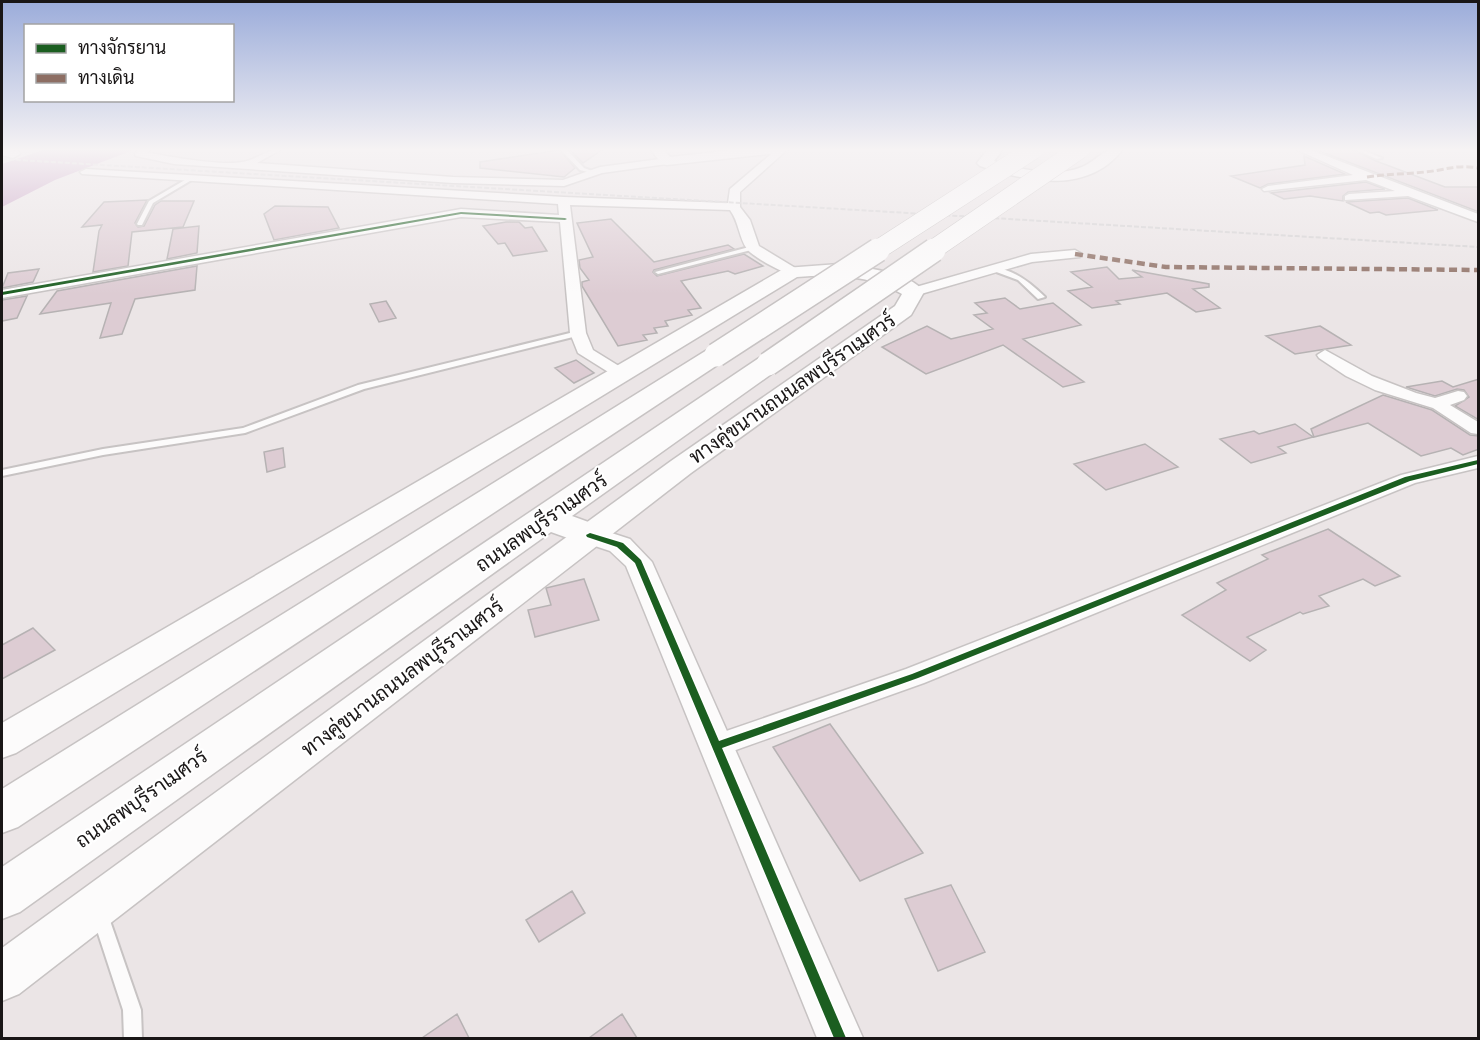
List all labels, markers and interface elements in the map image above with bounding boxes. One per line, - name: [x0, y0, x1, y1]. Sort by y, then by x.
- legend: [24, 24, 234, 102]
- text: ทางจักรยาน: [78, 35, 166, 59]
- text: ทางเดิน: [78, 65, 134, 89]
- street label: ทางคู่ขนานถนนลพบุรีราเมศวร์: [683, 306, 902, 471]
- street label: ถนนลพบุรีราเมศวร์: [470, 466, 613, 578]
- street label: ทางคู่ขนานถนนลพบุรีราเมศวร์: [295, 592, 510, 764]
- street label: ถนนลพบุรีราเมศวร์: [70, 742, 213, 854]

